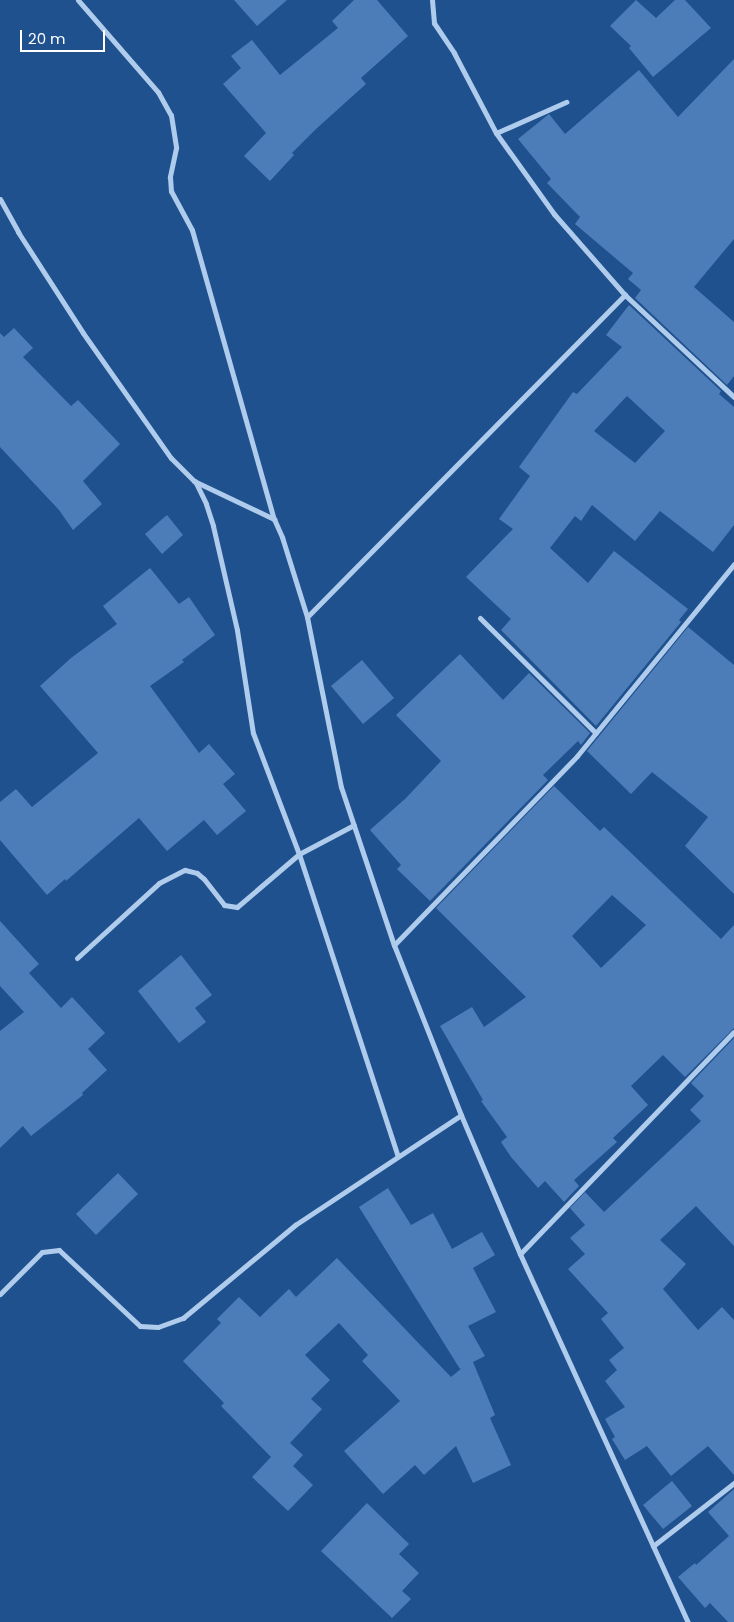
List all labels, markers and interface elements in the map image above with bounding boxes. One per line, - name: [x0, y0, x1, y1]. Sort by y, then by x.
- scale bar: [22, 20, 108, 52]
- text: 20 m: [28, 28, 66, 49]

